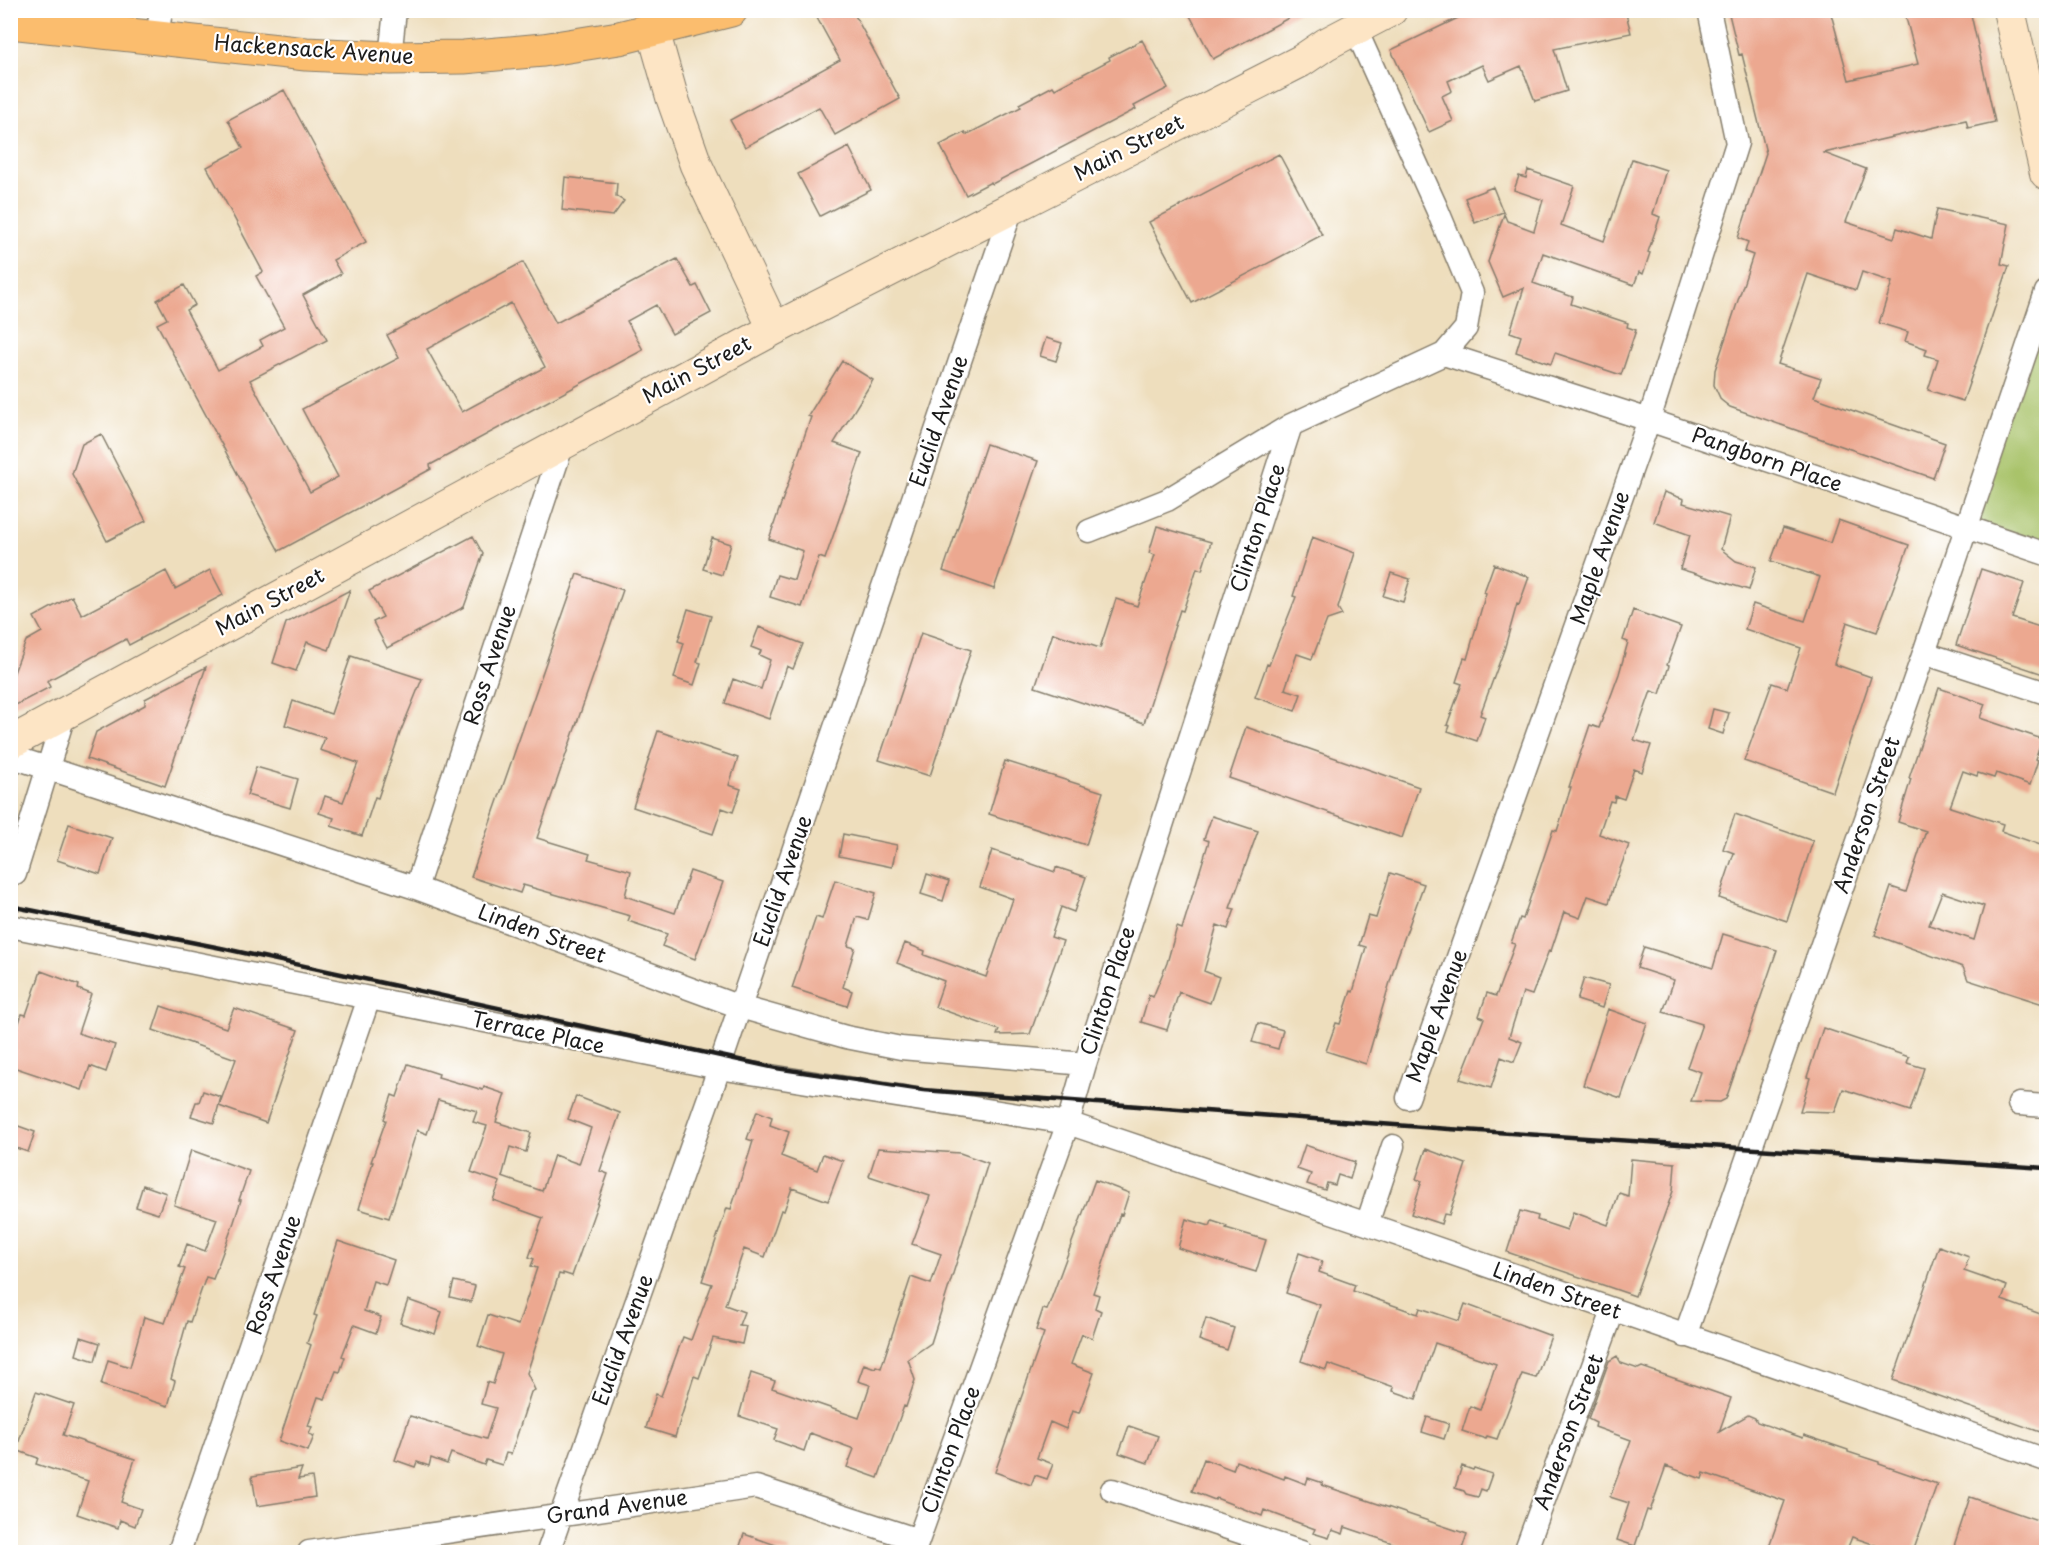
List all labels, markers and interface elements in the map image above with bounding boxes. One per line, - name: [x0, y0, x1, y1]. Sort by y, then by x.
- street label: Hackensack Avenue: [213, 25, 415, 71]
- street label: Main Street: [1067, 105, 1189, 188]
- street label: Main Street: [636, 326, 756, 410]
- street label: Euclid Avenue: [900, 350, 975, 491]
- street label: Pangborn Place: [1688, 417, 1847, 499]
- street label: Clinton Place: [1220, 459, 1292, 596]
- street label: Maple Avenue: [1560, 486, 1636, 629]
- street label: Main Street: [209, 558, 329, 642]
- street label: Ross Avenue: [454, 600, 523, 729]
- street label: Anderson Street: [1823, 732, 1907, 897]
- street label: Euclid Avenue: [744, 810, 819, 951]
- street label: Linden Street: [474, 894, 611, 970]
- street label: Clinton Place: [1070, 922, 1142, 1059]
- street label: Maple Avenue: [1396, 944, 1474, 1086]
- street label: Terrace Place: [469, 1001, 608, 1061]
- street label: Ross Avenue: [237, 1210, 308, 1339]
- street label: Linden Street: [1489, 1252, 1626, 1326]
- street label: Euclid Avenue: [583, 1269, 660, 1409]
- street label: Anderson Street: [1524, 1349, 1610, 1514]
- street label: Clinton Place: [911, 1381, 987, 1518]
- street label: Grand Avenue: [544, 1479, 689, 1531]

